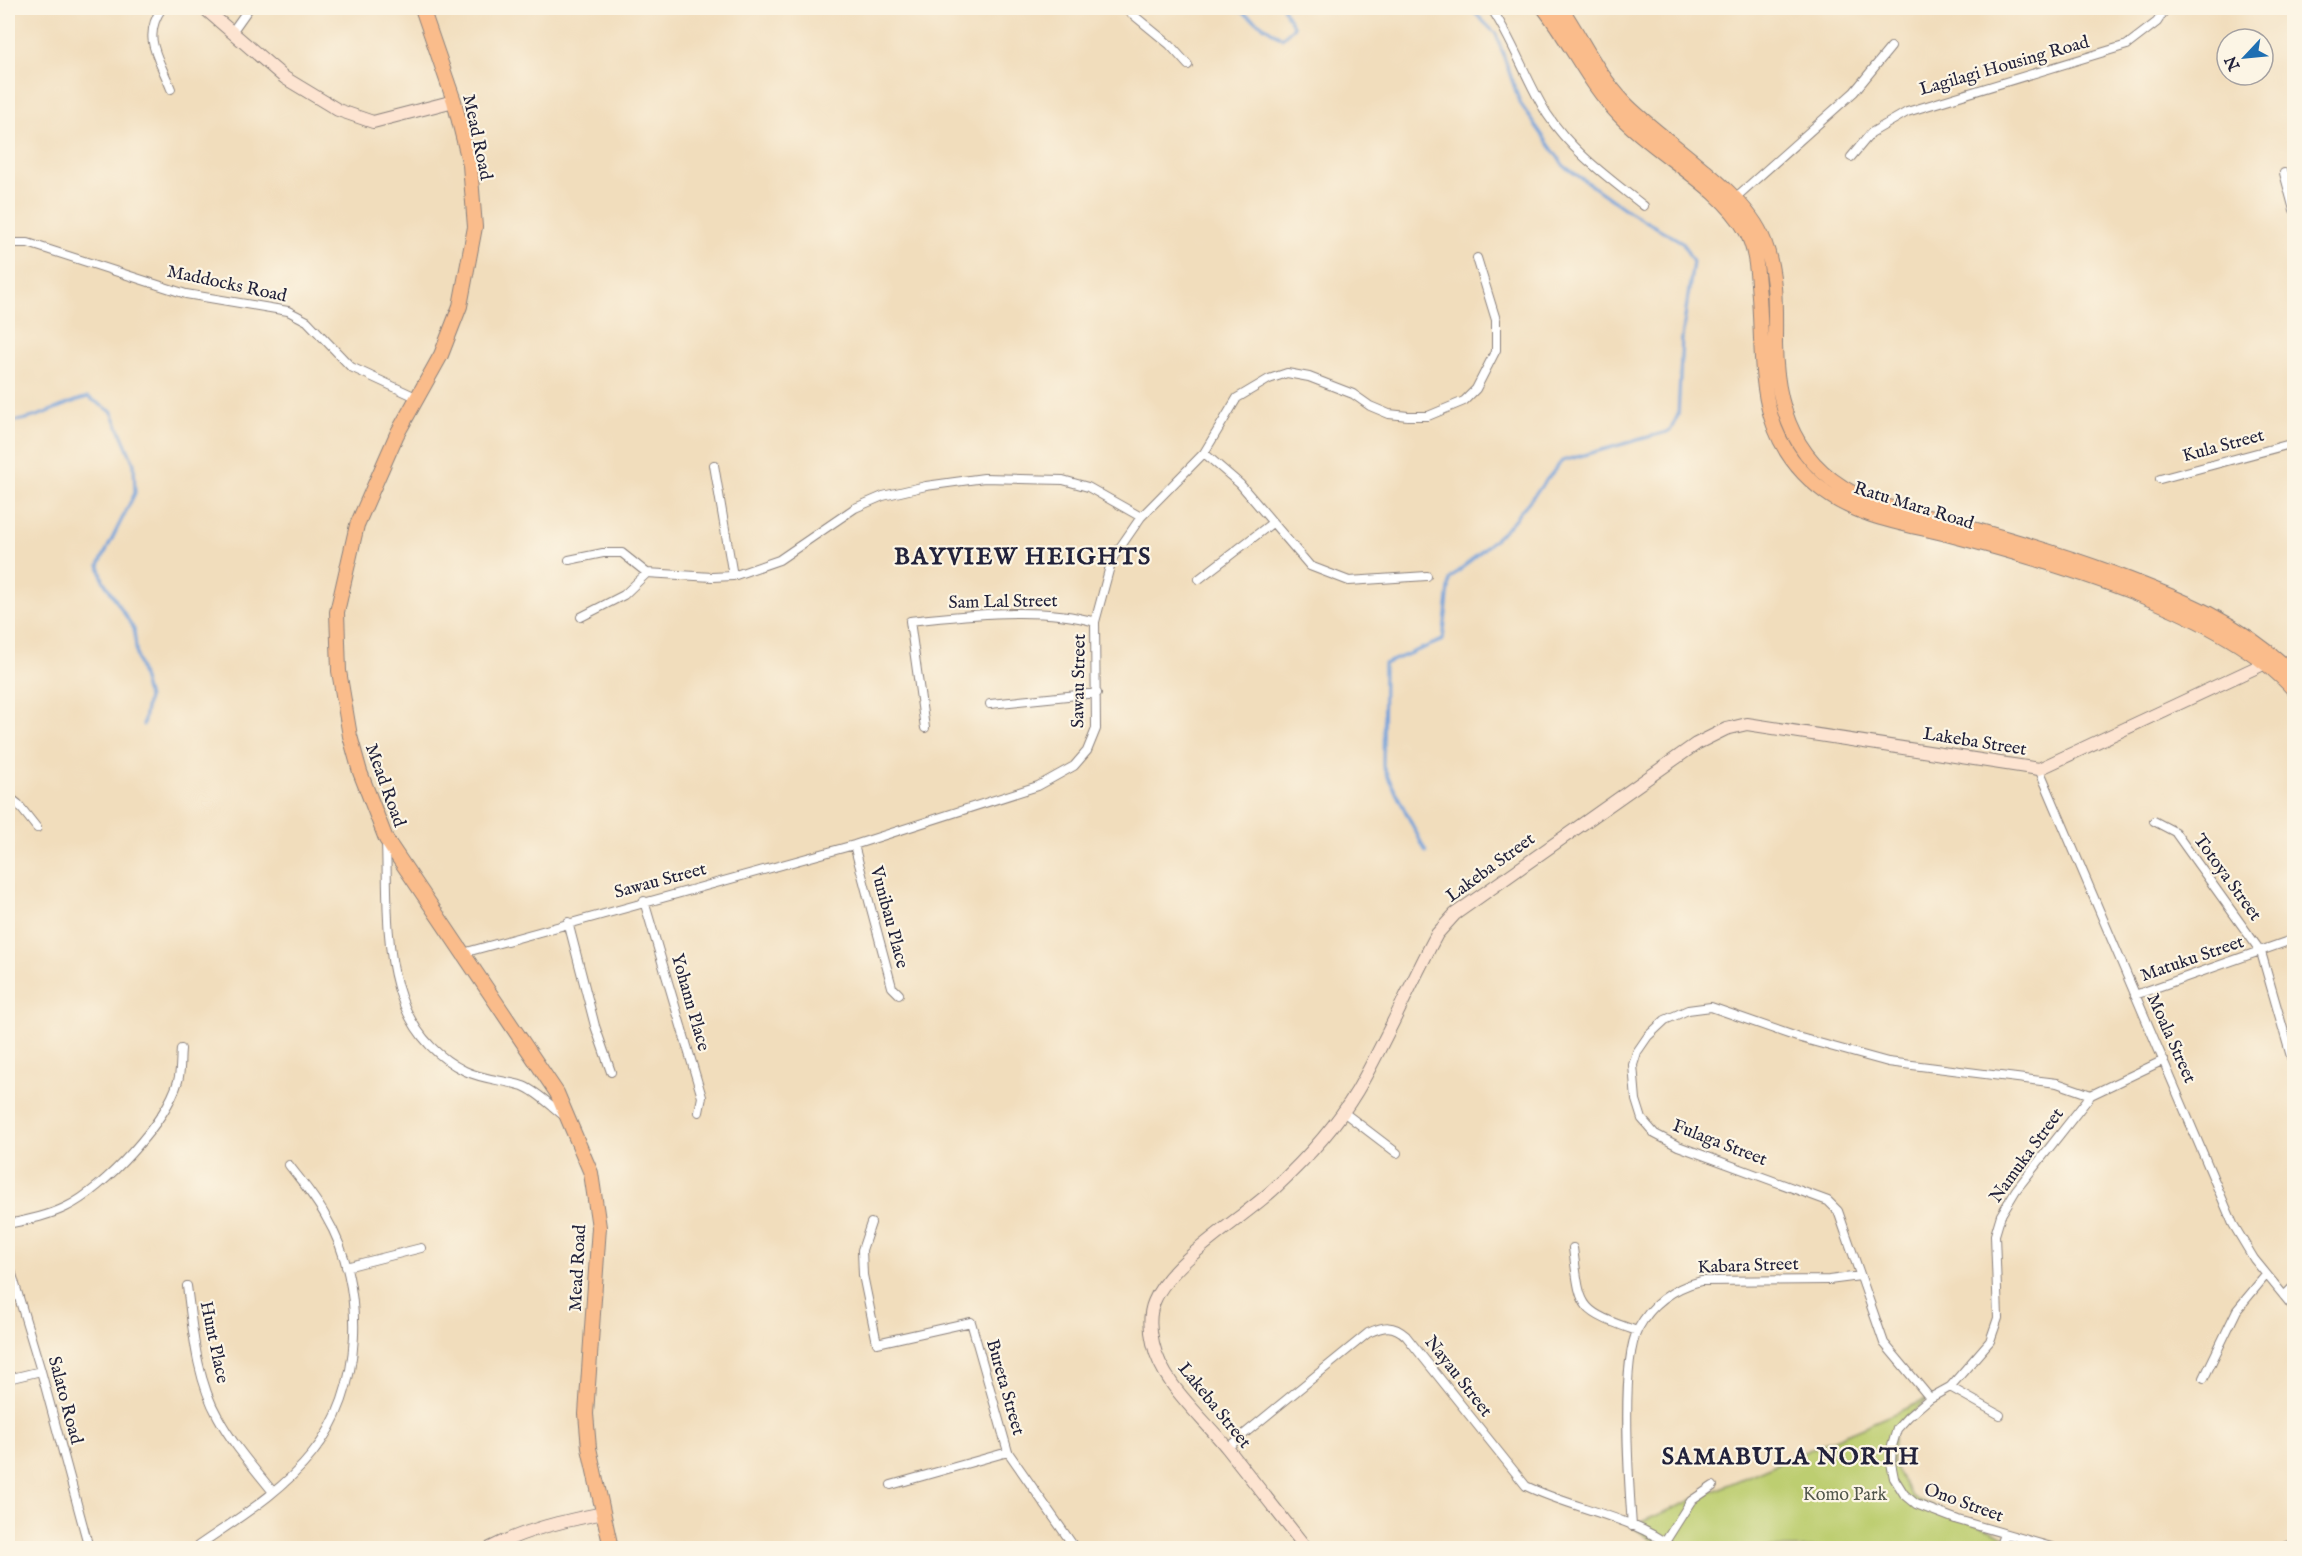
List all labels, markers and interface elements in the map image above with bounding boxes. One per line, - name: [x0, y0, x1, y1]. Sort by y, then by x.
- north arrow: [2215, 27, 2275, 87]
- street label: Lagilagi Housing Road: [1917, 31, 2092, 102]
- text: N: [2221, 52, 2246, 74]
- street label: Mead Road: [456, 92, 497, 183]
- street label: Maddocks Road: [165, 261, 289, 308]
- street label: Kula Street: [2180, 425, 2267, 468]
- street label: Ratu Mara Road: [1851, 477, 1977, 536]
- district label: BAYVIEW HEIGHTS: [894, 542, 1152, 573]
- street label: Sam Lal Street: [948, 590, 1058, 615]
- street label: Sawau Street: [1067, 634, 1092, 728]
- street label: Lakeba Street: [1921, 723, 2028, 762]
- street label: Mead Road: [359, 741, 410, 831]
- street label: Lakeba Street: [1442, 828, 1540, 908]
- street label: Totoya Street: [2188, 830, 2266, 926]
- street label: Sawau Street: [612, 858, 709, 905]
- street label: Vunibau Place: [864, 863, 913, 971]
- street label: Matuku Street: [2138, 931, 2247, 988]
- street label: Yohann Place: [665, 951, 714, 1054]
- street label: Moala Street: [2141, 990, 2201, 1087]
- street label: Namuka Street: [1985, 1104, 2069, 1208]
- street label: Fulaga Street: [1669, 1115, 1770, 1172]
- street label: Mead Road: [565, 1224, 592, 1312]
- street label: Kabara Street: [1697, 1253, 1799, 1280]
- street label: Hunt Place: [194, 1299, 233, 1385]
- street label: Nayau Street: [1419, 1332, 1497, 1422]
- street label: Bureta Street: [980, 1337, 1029, 1438]
- street label: Salato Road: [42, 1354, 87, 1447]
- street label: Lakeba Street: [1172, 1358, 1256, 1454]
- district label: SAMABULA NORTH: [1662, 1442, 1920, 1473]
- street label: Ono Street: [1921, 1478, 2006, 1528]
- park label: Komo Park: [1803, 1484, 1888, 1507]

